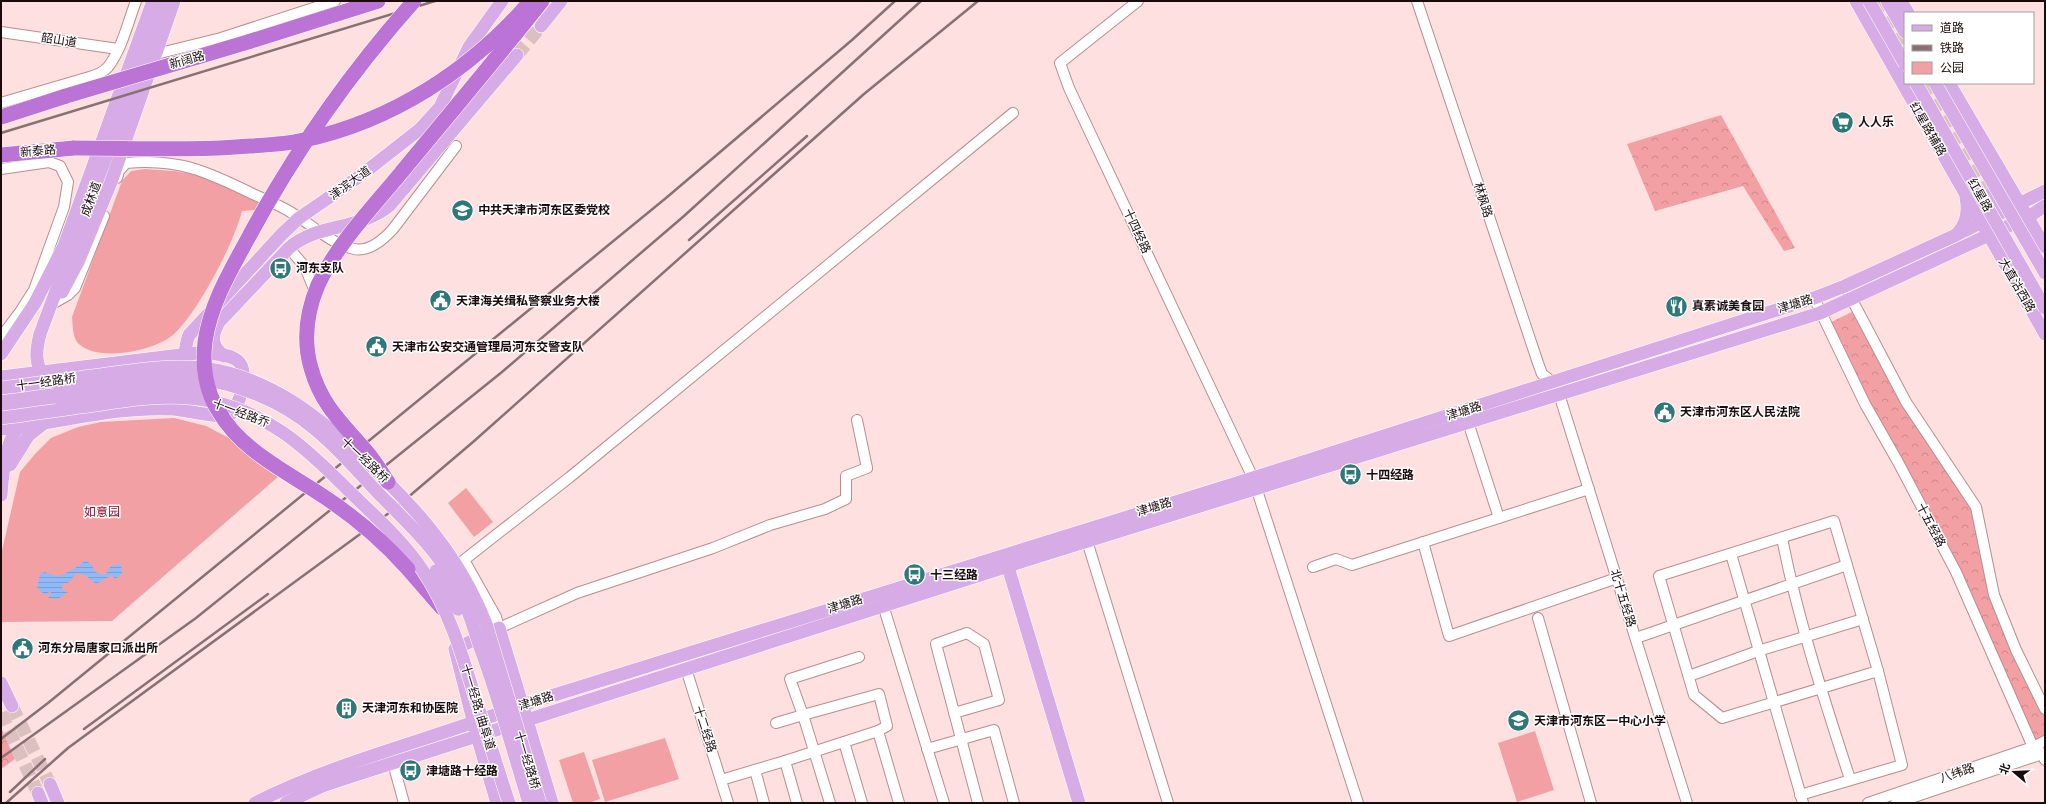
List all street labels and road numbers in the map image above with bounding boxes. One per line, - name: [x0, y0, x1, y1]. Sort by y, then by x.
- street label: 韶山道: [40, 30, 78, 50]
- street label: 新阔路: [168, 48, 206, 72]
- street label: 红星路辅路: [1907, 100, 1949, 158]
- street label: 新泰路: [19, 142, 57, 160]
- street label: 津滨大道: [326, 163, 374, 203]
- street label: 红星路: [1965, 176, 1995, 214]
- street label: 成林道: [78, 180, 104, 218]
- street label: 林枫路: [1471, 181, 1495, 219]
- street label: 十四经路: [1121, 206, 1153, 256]
- street label: 大直沽西路: [1996, 256, 2038, 314]
- street label: 津塘路: [1776, 292, 1814, 316]
- street label: 十一经路桥: [15, 371, 77, 393]
- street label: 十一经路乔: [210, 396, 272, 430]
- street label: 津塘路: [1445, 399, 1483, 423]
- street label: 十一经路桥: [338, 434, 392, 486]
- street label: 津塘路: [1135, 495, 1173, 519]
- street label: 十五经路: [1914, 501, 1948, 549]
- street label: 北十五经路: [1608, 567, 1638, 629]
- street label: 津塘路: [826, 592, 864, 616]
- street label: 十一经路; 曲阜道: [458, 662, 498, 752]
- street label: 津塘路: [517, 689, 555, 713]
- street label: 十二经路: [691, 704, 719, 754]
- street label: 十一经路桥: [512, 729, 542, 791]
- street label: 八纬路: [1938, 761, 1976, 785]

